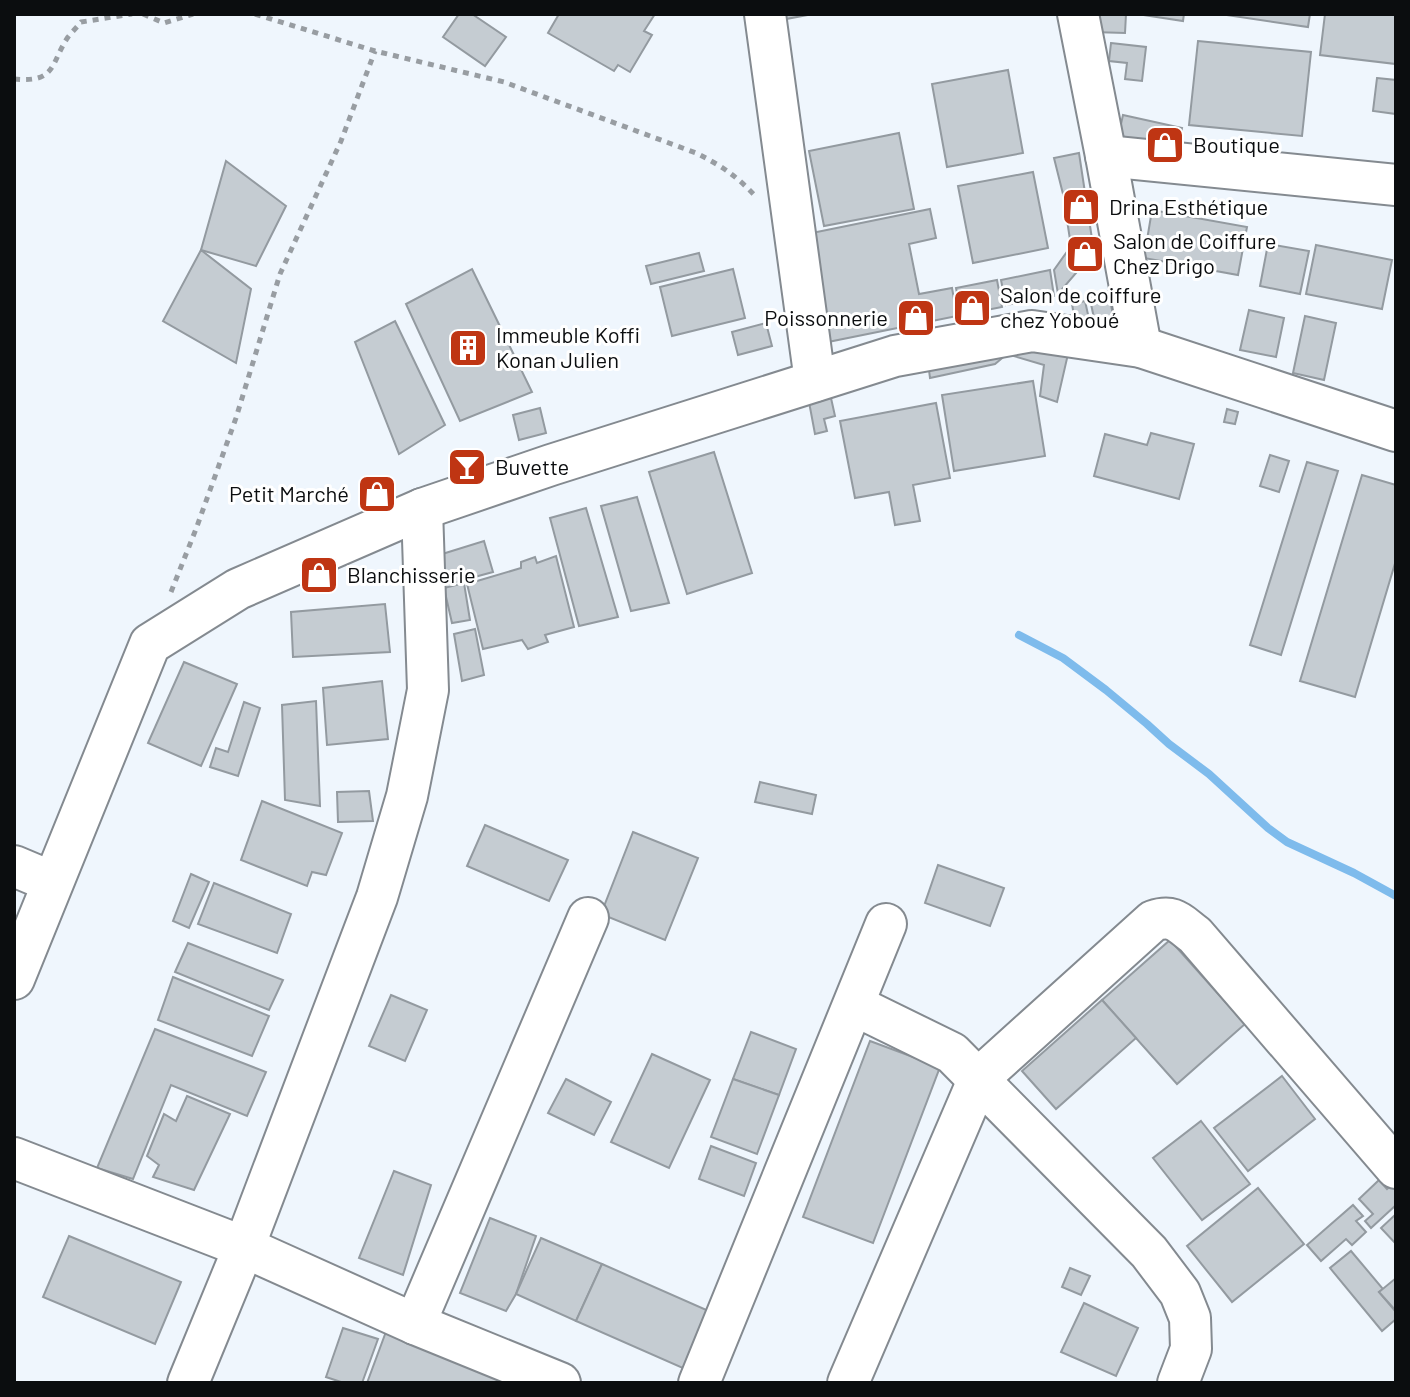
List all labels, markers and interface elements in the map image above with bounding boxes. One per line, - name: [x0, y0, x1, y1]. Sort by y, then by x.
- shop icon: Boutique: [1144, 124, 1186, 166]
- place label: Boutique: [1193, 131, 1280, 157]
- shop icon: Drina Esthétique: [1060, 186, 1102, 228]
- place label: Drina Esthétique: [1109, 193, 1268, 219]
- place label: Salon de Coiffure Chez Drigo: [1113, 227, 1277, 278]
- shop icon: Salon de Coiffure Chez Drigo: [1064, 233, 1106, 275]
- place label: Salon de coiffure chez Yoboué: [1000, 281, 1162, 332]
- shop icon: Salon de coiffure chez Yoboué: [951, 287, 993, 329]
- shop icon: Poissonnerie: [895, 297, 937, 339]
- place label: Poissonnerie: [764, 304, 888, 330]
- place label: Immeuble Koffi Konan Julien: [496, 321, 640, 372]
- building icon: Immeuble Koffi Konan Julien: [447, 327, 489, 369]
- bar icon: Buvette: [446, 446, 488, 488]
- place label: Buvette: [495, 453, 569, 479]
- shop icon: Petit Marché: [356, 473, 398, 515]
- place label: Petit Marché: [229, 480, 349, 506]
- shop icon: Blanchisserie: [298, 554, 340, 596]
- place label: Blanchisserie: [347, 561, 476, 587]

